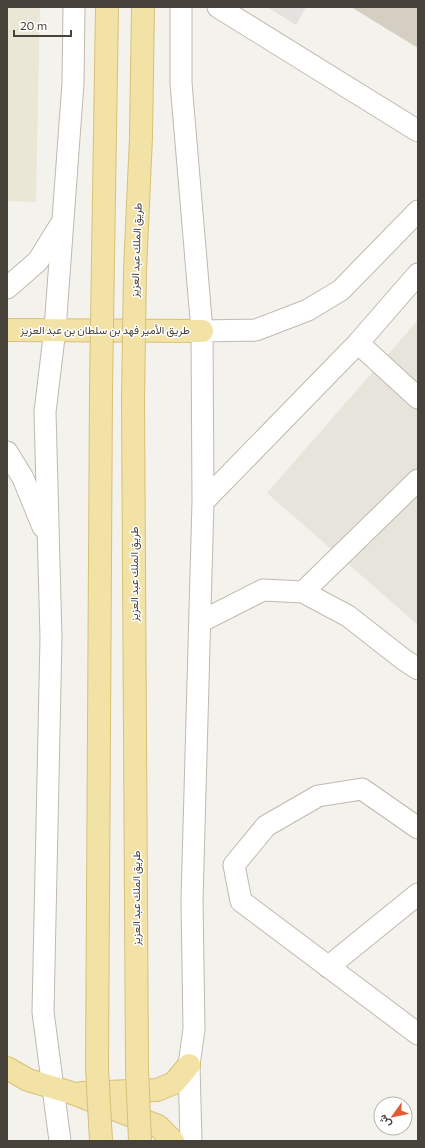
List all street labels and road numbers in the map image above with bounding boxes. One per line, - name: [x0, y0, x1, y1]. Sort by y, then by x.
- street label: طريق الملك عبد العزيز: [127, 202, 145, 299]
- street label: طريق الأمير فهد بن سلطان بن عبد العزيز: [19, 323, 190, 337]
- street label: طريق الملك عبد العزيز: [127, 527, 141, 622]
- street label: طريق الملك عبد العزيز: [129, 851, 143, 946]

